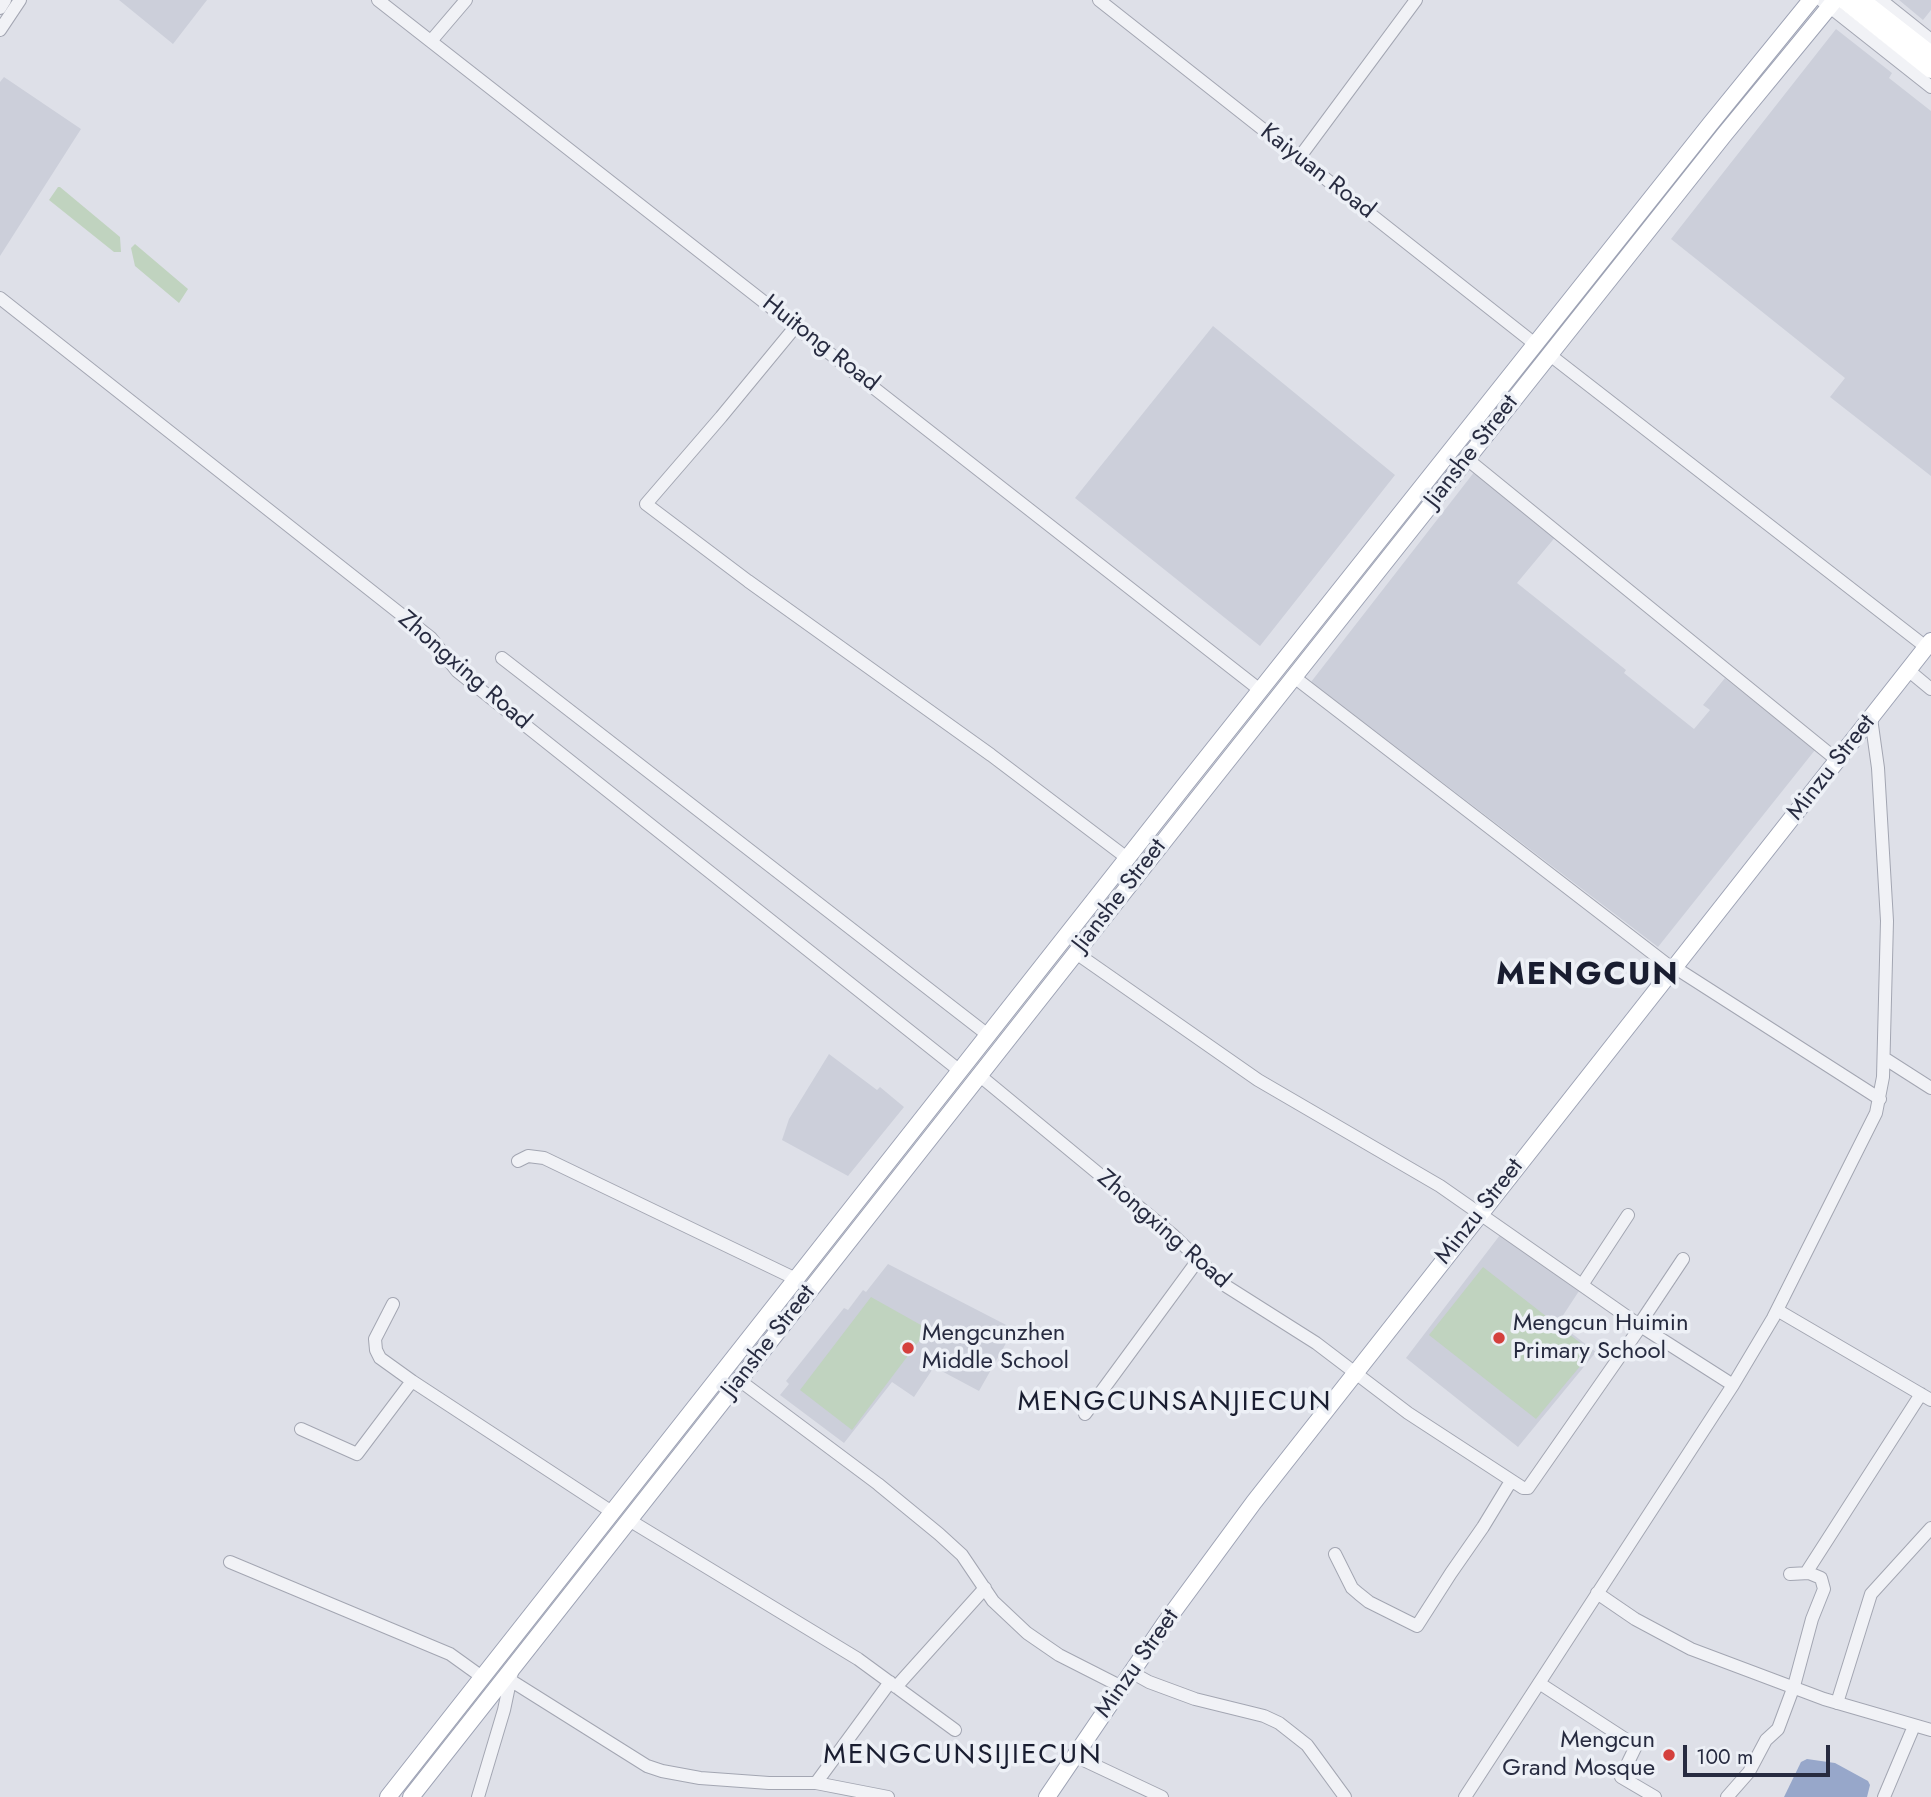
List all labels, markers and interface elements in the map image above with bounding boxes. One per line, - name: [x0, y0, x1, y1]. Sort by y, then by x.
- street label: Kaiyuan Road: [1254, 118, 1380, 226]
- street label: Huitong Road: [756, 290, 884, 398]
- street label: Jianshe Street: [1419, 390, 1525, 514]
- street label: Zhongxing Road: [392, 605, 536, 737]
- street label: Minzu Street: [1782, 709, 1882, 827]
- street label: Jianshe Street: [1067, 834, 1173, 958]
- district label: MENGCUN: [1497, 957, 1679, 995]
- street label: Minzu Street: [1430, 1153, 1530, 1271]
- street label: Zhongxing Road: [1091, 1164, 1235, 1296]
- street label: Jianshe Street: [716, 1280, 822, 1404]
- place label: Mengcun Huimin Primary School: [1513, 1310, 1689, 1366]
- place label: Mengcunzhen Middle School: [922, 1320, 1069, 1376]
- marker: Mengcun Huimin Primary School: [1491, 1330, 1507, 1346]
- marker: Mengcunzhen Middle School: [900, 1340, 916, 1356]
- district label: MENGCUNSANJIECUN: [1020, 1386, 1330, 1420]
- street label: Minzu Street: [1090, 1604, 1186, 1724]
- place label: Mengcun Grand Mosque: [1502, 1727, 1655, 1783]
- scale bar: [1686, 1730, 1833, 1774]
- district label: MENGCUNSIJIECUN: [825, 1739, 1101, 1773]
- text: 100 m: [1696, 1742, 1753, 1772]
- marker: Mengcun Grand Mosque: [1661, 1747, 1677, 1763]

